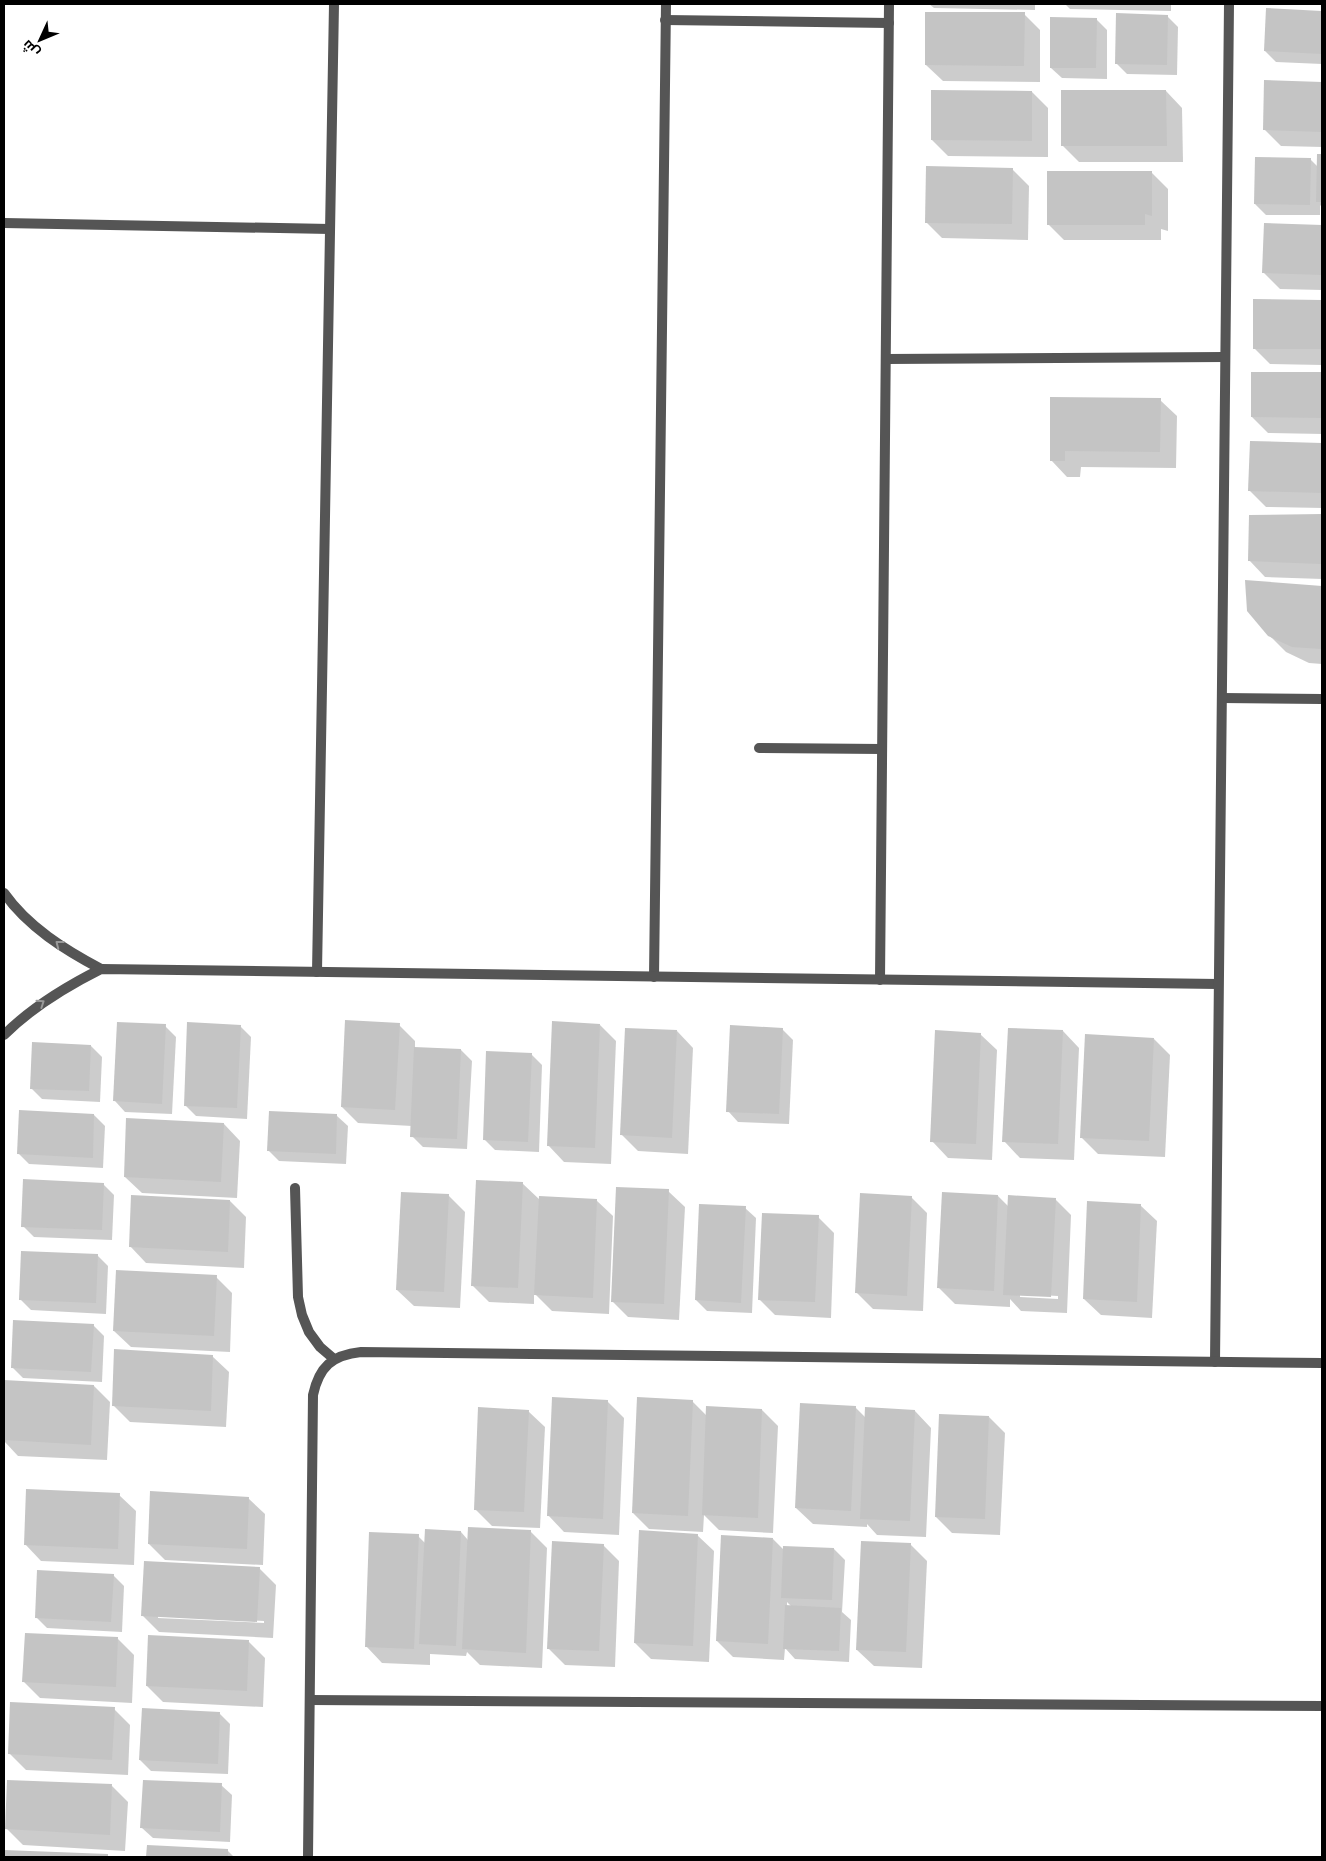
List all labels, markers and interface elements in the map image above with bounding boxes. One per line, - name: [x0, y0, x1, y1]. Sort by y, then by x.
- north arrow: [15, 15, 65, 65]
- text: ش: [18, 36, 43, 62]
- one-way arrow: [56, 942, 65, 950]
- one-way arrow: [36, 1000, 45, 1010]

